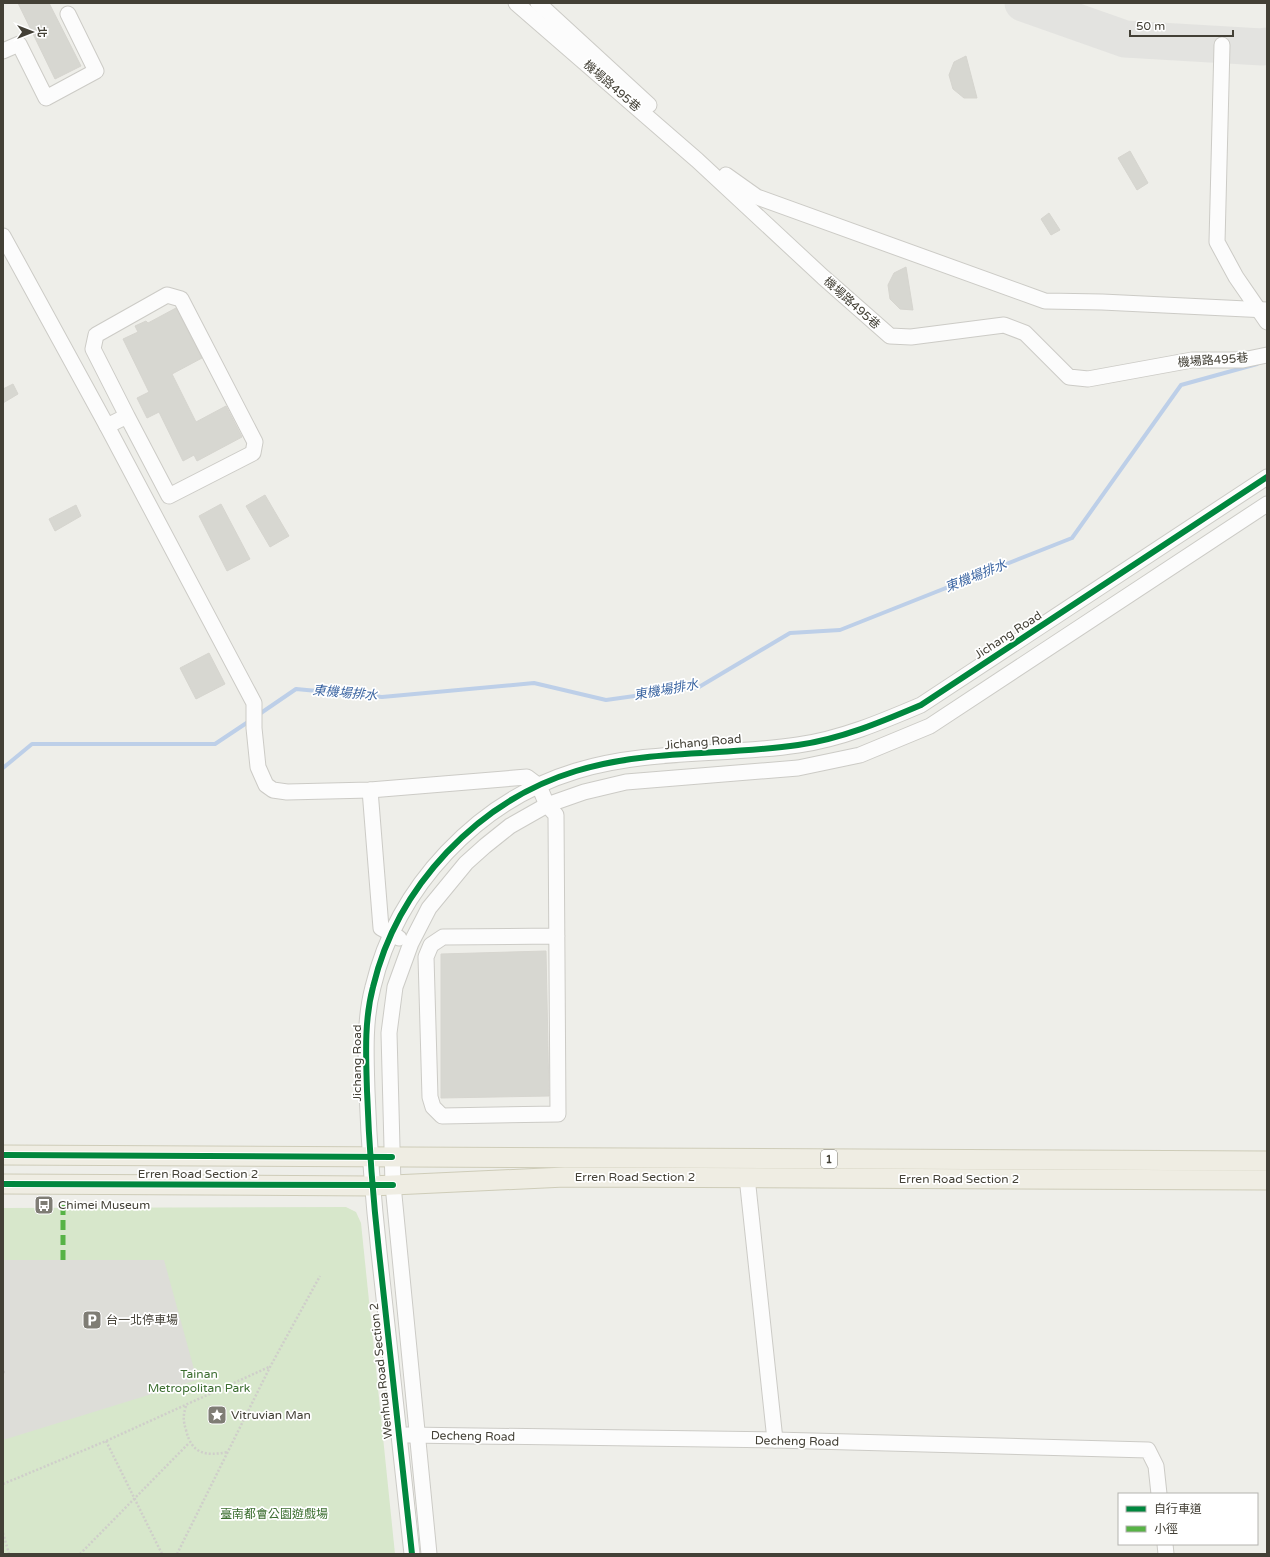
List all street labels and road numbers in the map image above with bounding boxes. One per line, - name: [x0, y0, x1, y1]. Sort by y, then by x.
- street label: 機場路495巷: [581, 58, 643, 114]
- street label: 機場路495巷: [821, 274, 883, 332]
- street label: 機場路495巷: [1177, 351, 1249, 369]
- street label: Jichang Road: [972, 608, 1044, 662]
- street label: Jichang Road: [664, 732, 742, 752]
- street label: Jichang Road: [350, 1024, 364, 1102]
- road number: 1: [821, 1150, 837, 1168]
- street label: Erren Road Section 2: [138, 1167, 258, 1181]
- street label: Erren Road Section 2: [575, 1170, 695, 1184]
- street label: Erren Road Section 2: [899, 1172, 1019, 1186]
- street label: Wenhua Road Section 2: [367, 1302, 395, 1440]
- street label: Decheng Road: [431, 1428, 515, 1444]
- street label: Decheng Road: [755, 1433, 839, 1449]

